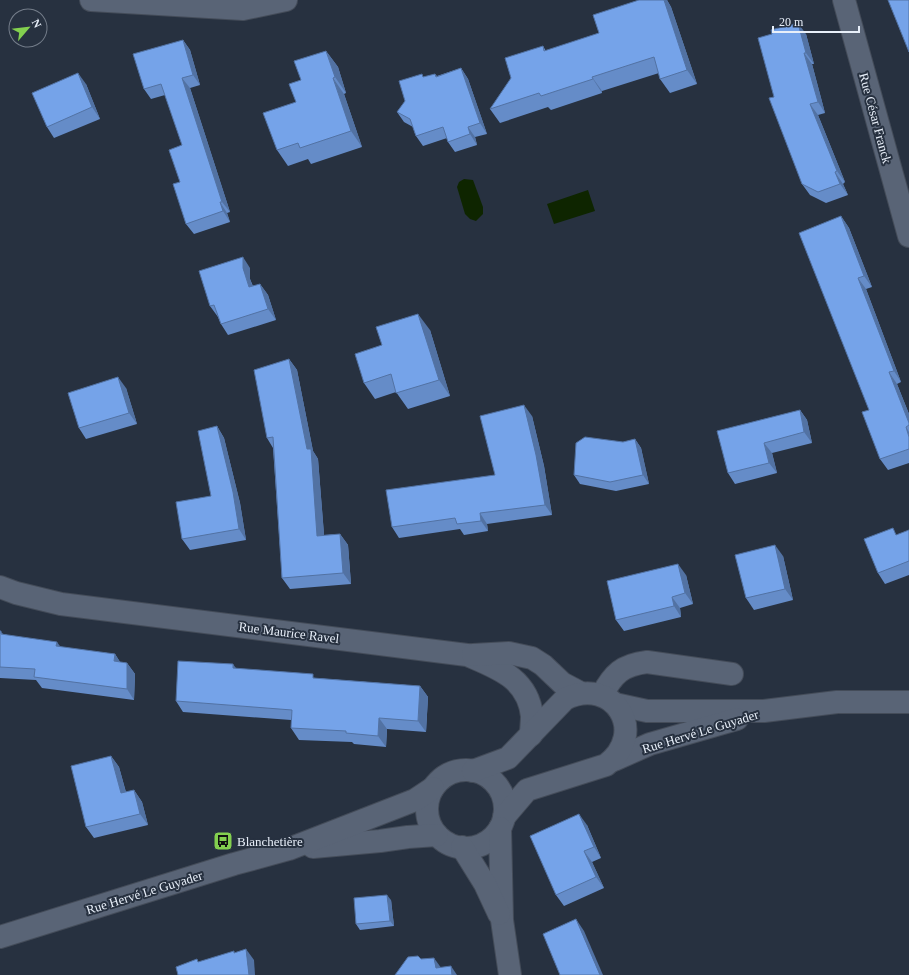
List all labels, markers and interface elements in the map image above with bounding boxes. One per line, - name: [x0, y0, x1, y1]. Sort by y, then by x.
- north arrow: [8, 8, 48, 48]
- scale bar: [773, 8, 859, 34]
- text: 20 m: [779, 15, 804, 29]
- text: N: [30, 17, 44, 30]
- street label: Rue César Franck: [856, 71, 895, 166]
- street label: Rue Maurice Ravel: [238, 619, 340, 646]
- street label: Rue Hervé Le Guyader: [640, 706, 761, 756]
- bus stop icon: Blanchetière: [212, 830, 234, 852]
- place label: Blanchetière: [237, 834, 303, 849]
- street label: Rue Hervé Le Guyader: [84, 867, 205, 917]

